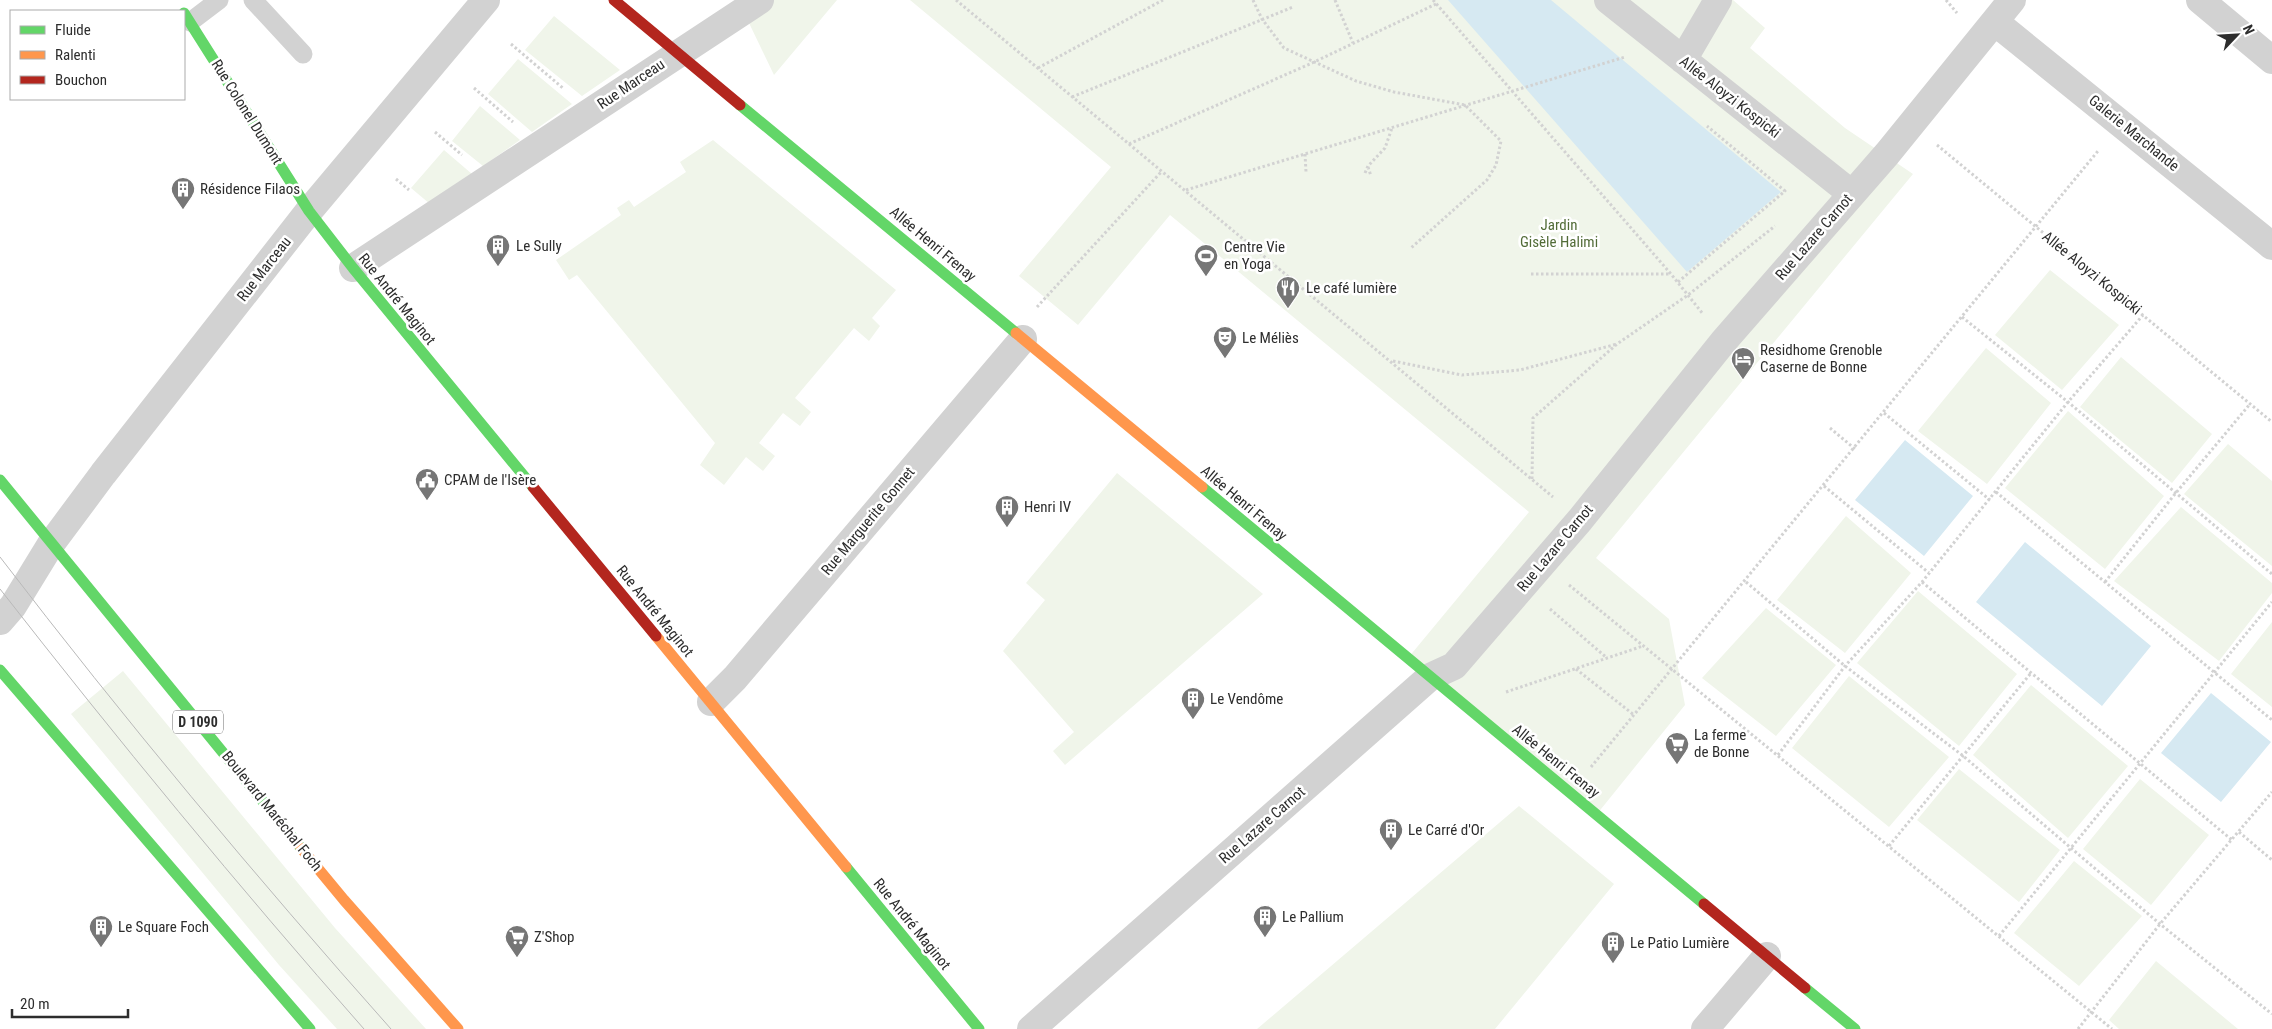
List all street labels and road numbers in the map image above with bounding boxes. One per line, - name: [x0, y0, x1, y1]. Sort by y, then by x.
- street label: Allée Aloyzi Kospicki: [1676, 52, 1784, 142]
- street label: Rue Marceau: [594, 55, 668, 113]
- street label: Rue Colonel Dumont: [208, 56, 286, 168]
- street label: Galerie Marchande: [2085, 91, 2183, 175]
- street label: Rue Lazare Carnot: [1772, 190, 1856, 284]
- street label: Allée Henri Frenay: [886, 203, 980, 285]
- street label: Allée Aloyzi Kospicki: [2039, 227, 2145, 319]
- street label: Rue Marceau: [233, 233, 295, 305]
- street label: Rue André Maginot: [355, 250, 439, 348]
- street label: Allée Henri Frenay: [1197, 462, 1291, 544]
- street label: Rue Marguerite Gonnet: [818, 463, 918, 579]
- street label: Rue Lazare Carnot: [1513, 501, 1597, 595]
- street label: Rue André Maginot: [613, 562, 697, 660]
- road number: D 1090: [173, 710, 223, 734]
- street label: Allée Henri Frenay: [1509, 720, 1603, 802]
- street label: Boulevard Maréchal Foch: [218, 747, 326, 875]
- street label: Rue Lazare Carnot: [1215, 783, 1309, 867]
- street label: Rue André Maginot: [870, 875, 954, 973]

